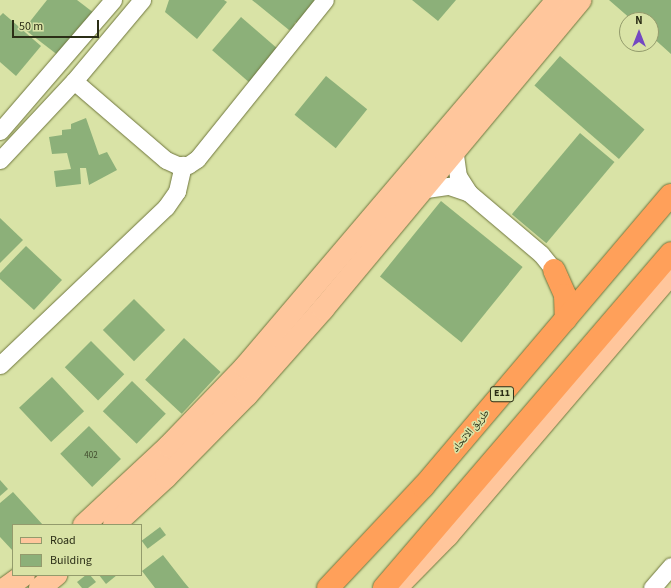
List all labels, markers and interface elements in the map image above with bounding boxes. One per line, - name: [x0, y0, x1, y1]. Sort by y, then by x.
- scale bar: [14, 12, 101, 38]
- north arrow: [619, 12, 659, 52]
- text: N: [635, 13, 643, 28]
- text: 50 m: [19, 18, 43, 35]
- road number: E11: [489, 386, 515, 402]
- street label: طريق الاتحاد: [449, 407, 493, 455]
- house number: 402: [84, 451, 98, 461]
- legend: [12, 524, 142, 576]
- text: Road: [50, 532, 76, 549]
- text: Building: [50, 552, 92, 569]

